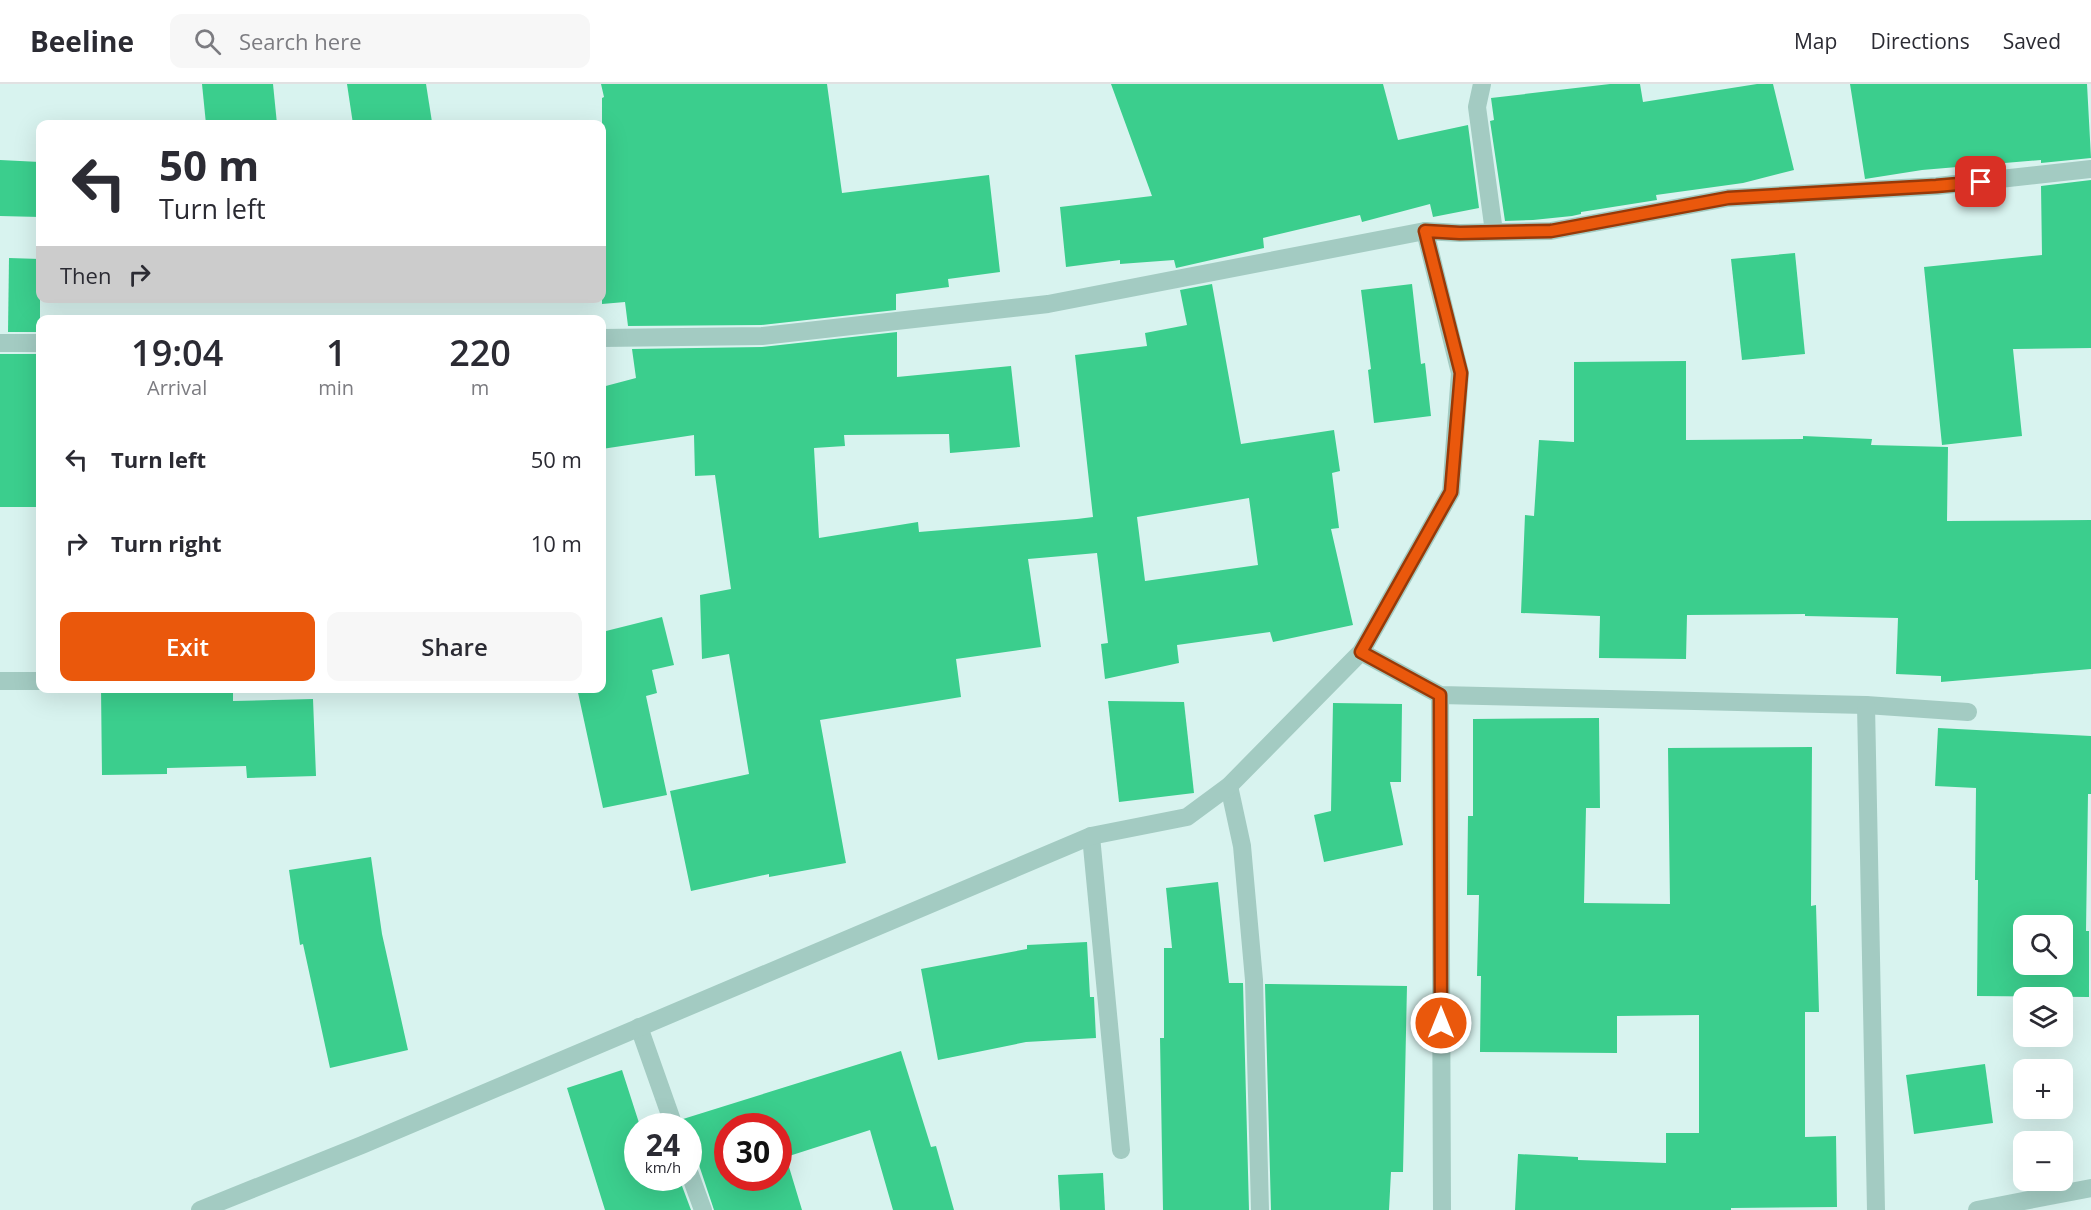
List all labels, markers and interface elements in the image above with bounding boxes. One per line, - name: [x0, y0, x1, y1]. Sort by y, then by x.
- search box: [170, 14, 590, 68]
- text: Beeline: [30, 22, 134, 60]
- icon: search: [191, 25, 224, 58]
- text: Search here: [239, 26, 362, 56]
- text: Map: [1794, 27, 1837, 55]
- text: Directions: [1870, 27, 1970, 55]
- text: Saved: [2003, 27, 2061, 55]
- text: 50 m: [159, 136, 259, 193]
- icon: left: [60, 144, 138, 222]
- pin: [1955, 156, 2006, 207]
- icon: arrive: [1964, 165, 1997, 198]
- text: Turn left: [159, 190, 266, 227]
- icon: right: [123, 258, 156, 291]
- text: Then: [60, 260, 111, 290]
- text: 19:04: [131, 328, 223, 377]
- text: 1: [326, 328, 347, 377]
- text: 220: [449, 328, 511, 377]
- text: Arrival: [147, 374, 207, 401]
- text: min: [318, 374, 354, 401]
- text: m: [471, 374, 489, 401]
- icon: left: [60, 443, 93, 476]
- text: Turn left: [111, 444, 206, 474]
- text: 50 m: [531, 444, 582, 474]
- icon: right: [60, 527, 93, 560]
- text: Turn right: [111, 528, 222, 558]
- text: 10 m: [531, 528, 582, 558]
- button: Exit: [60, 612, 315, 681]
- button: Share: [327, 612, 582, 681]
- map controls: [2013, 915, 2073, 1191]
- button: search: [2013, 915, 2073, 975]
- button: layers: [2013, 987, 2073, 1047]
- position arrow: [1409, 991, 1473, 1055]
- button: +: [2013, 1059, 2073, 1119]
- speed limit sign: 30: [714, 1113, 792, 1191]
- text: 24: [646, 1124, 680, 1165]
- button: −: [2013, 1131, 2073, 1191]
- text: km/h: [645, 1157, 681, 1177]

